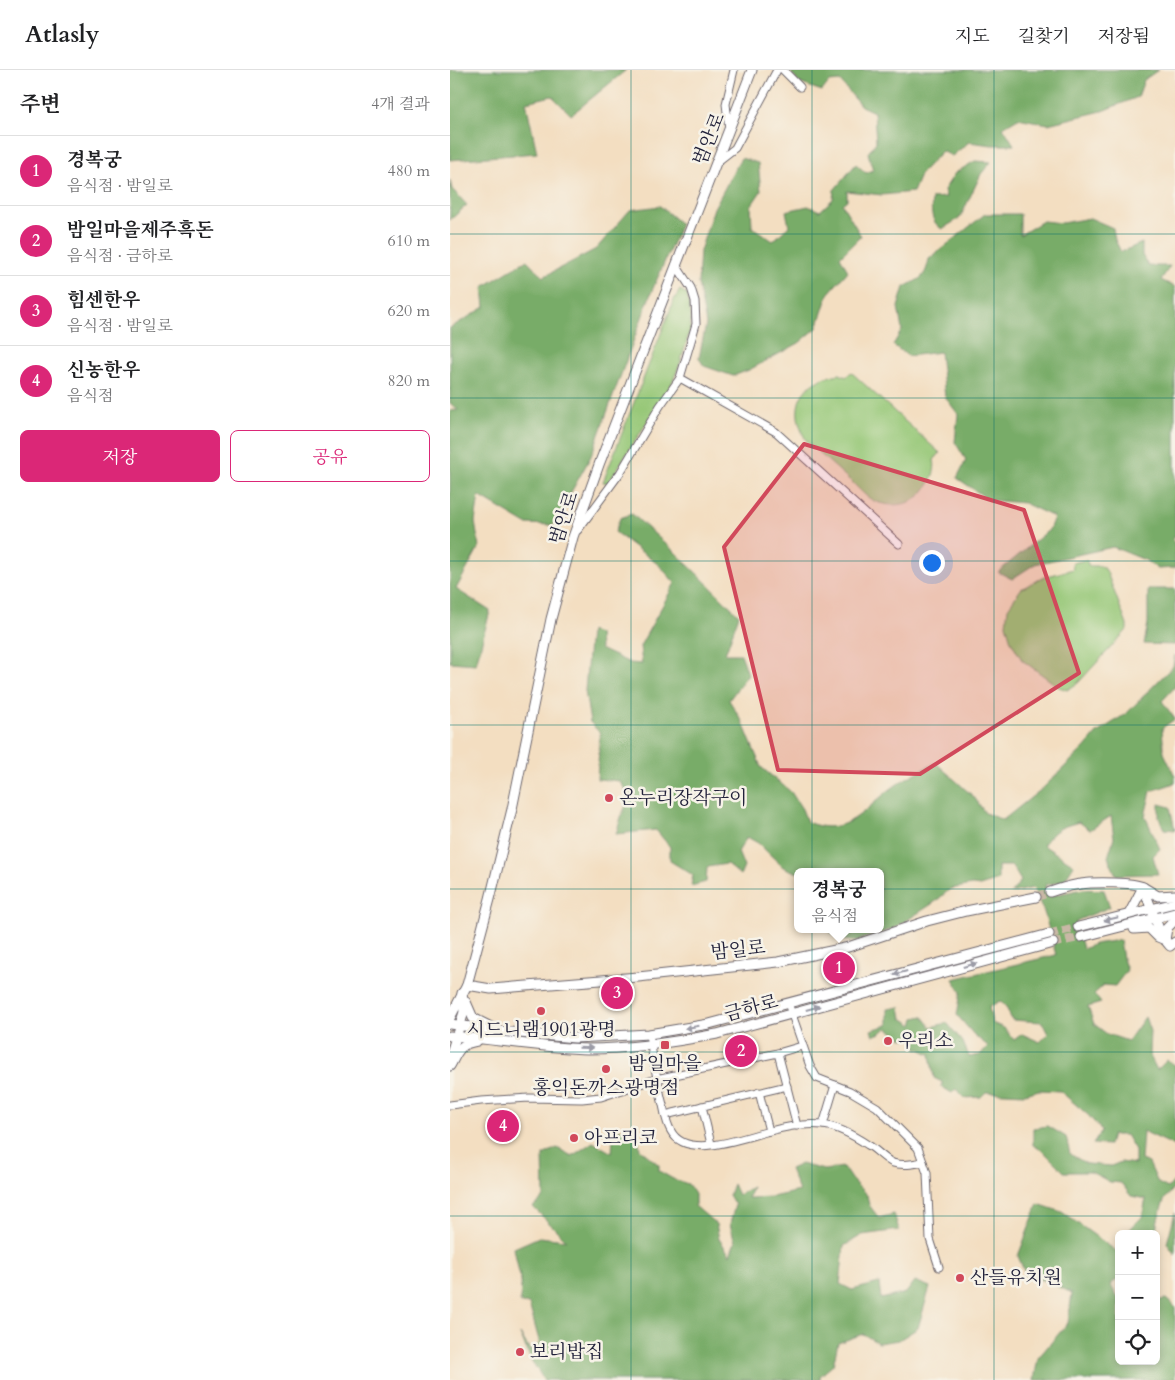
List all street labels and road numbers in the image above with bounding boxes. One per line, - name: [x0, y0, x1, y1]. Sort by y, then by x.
- street label: 범안로: [687, 109, 731, 169]
- street label: 범안로: [543, 488, 585, 548]
- street label: 밤일로: [709, 934, 767, 966]
- street label: 금하로: [721, 988, 781, 1028]

